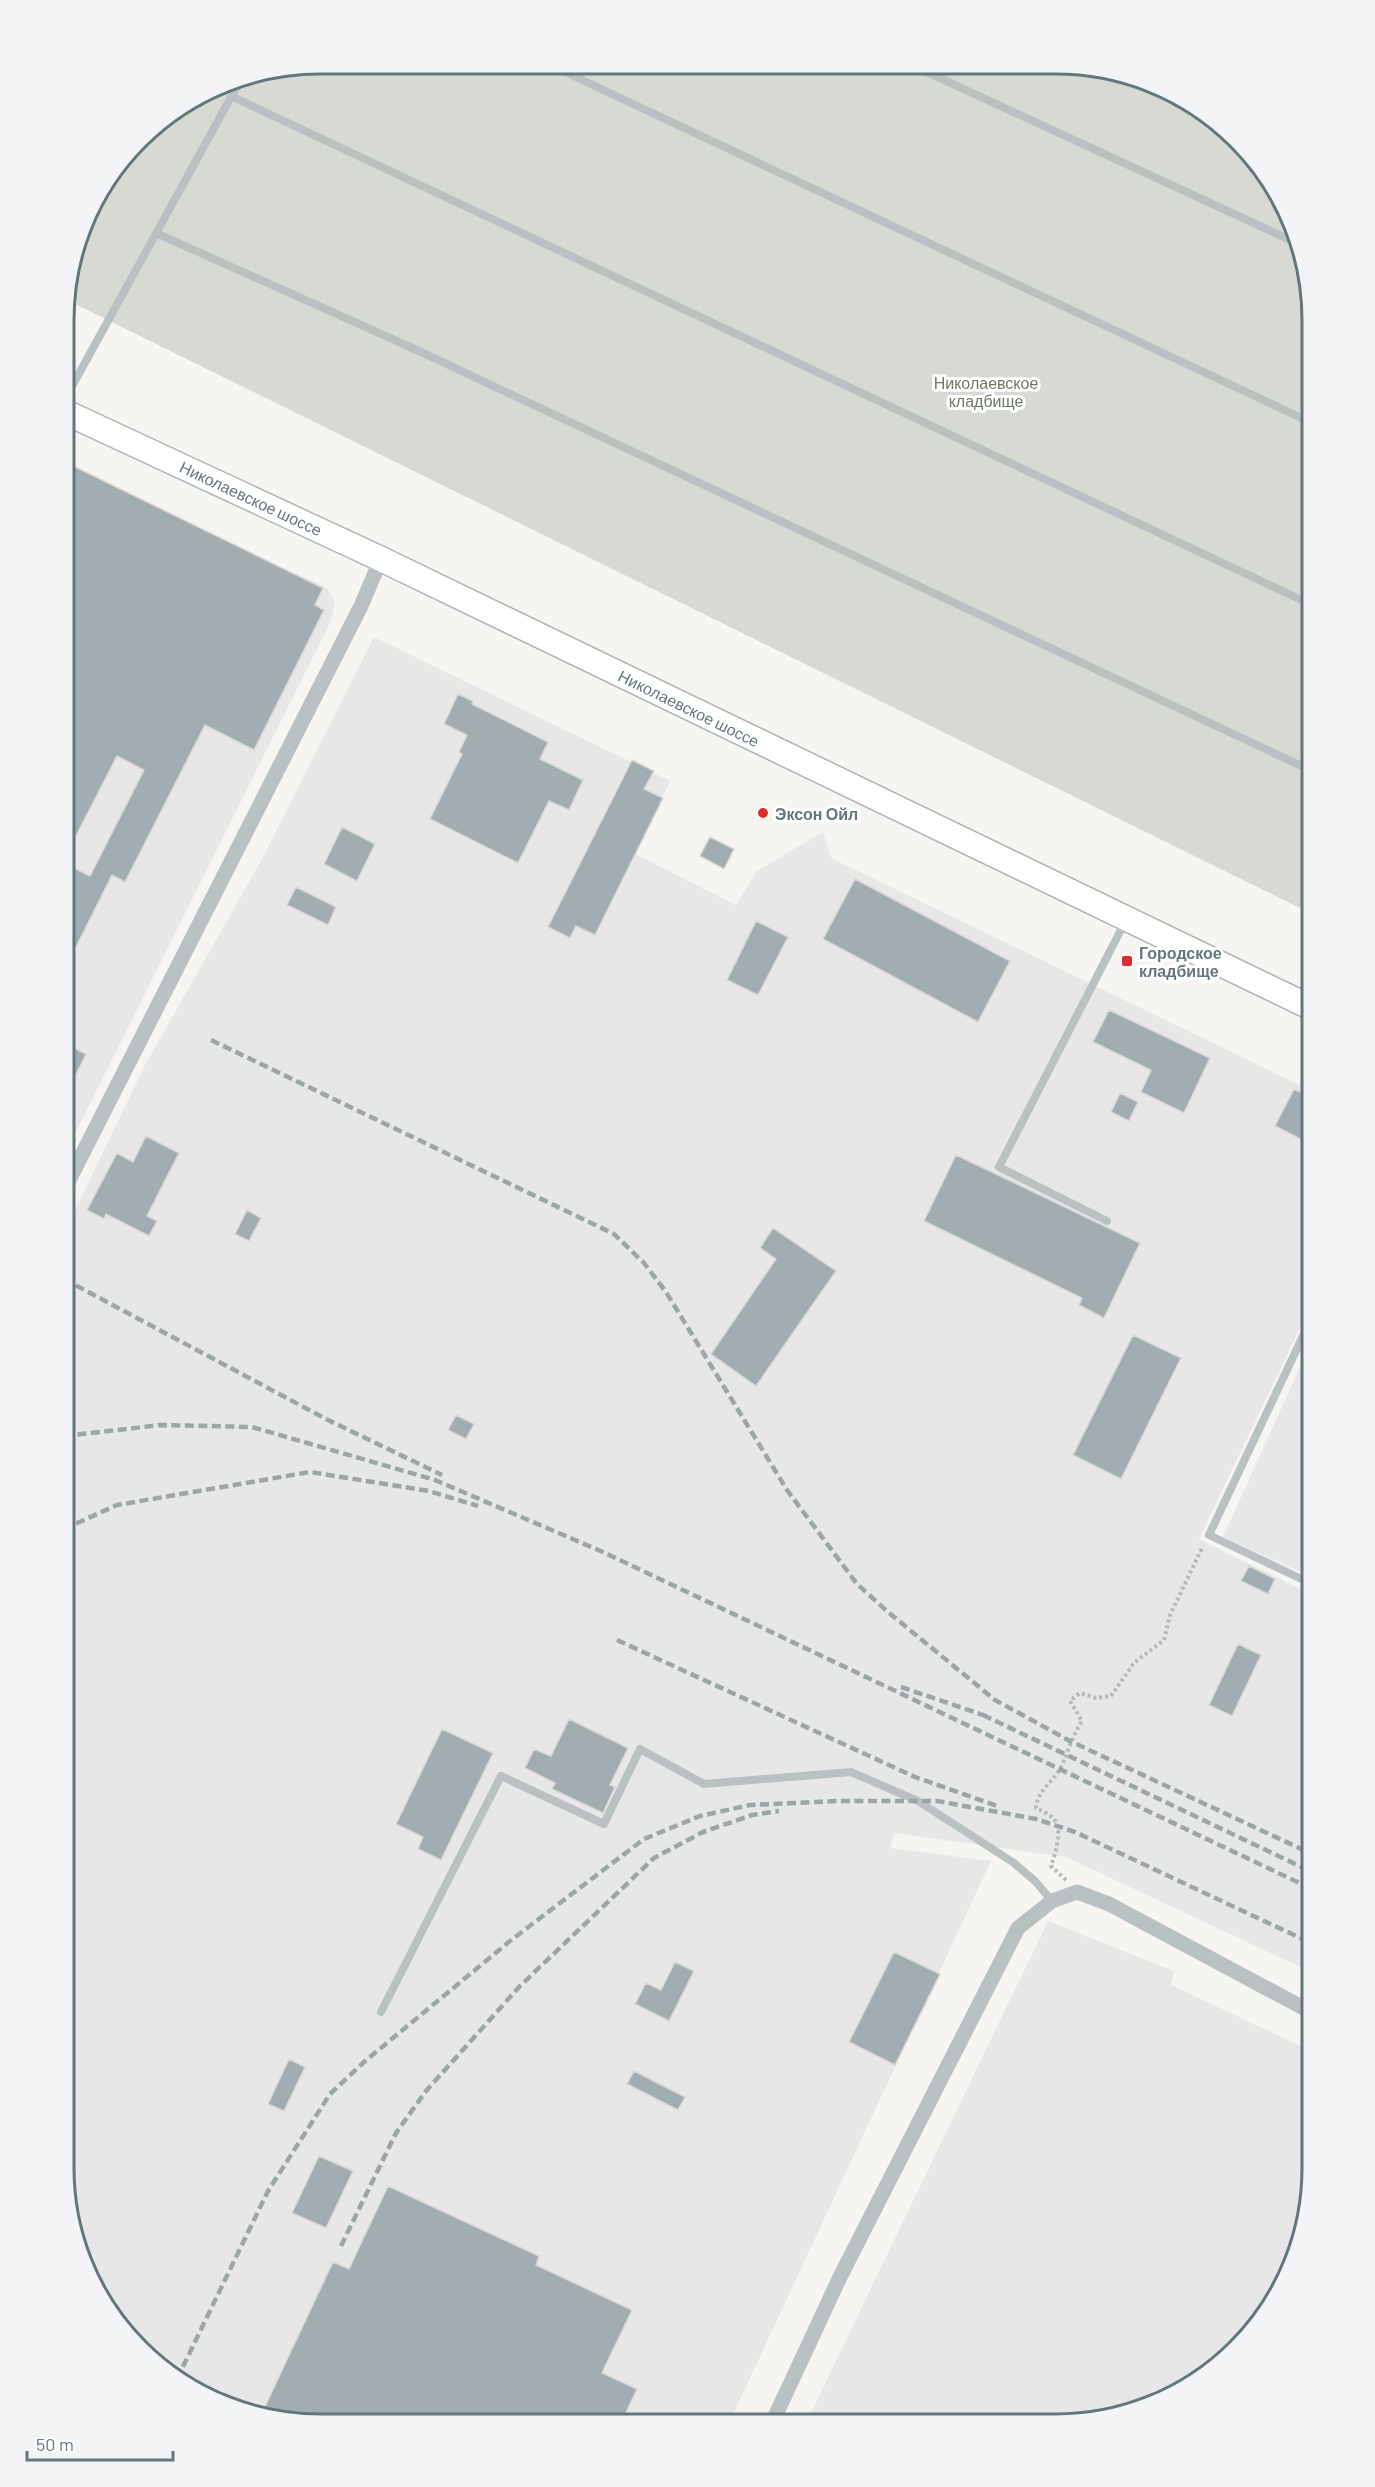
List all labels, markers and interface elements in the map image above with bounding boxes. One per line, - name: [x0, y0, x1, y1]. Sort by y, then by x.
- park label: Николаевское кладбище: [934, 373, 1038, 410]
- street label: Николаевское шоссе: [177, 457, 325, 539]
- street label: Николаевское шоссе: [615, 666, 763, 750]
- place label: Эксон Ойл: [775, 804, 858, 823]
- marker: Эксон Ойл: [756, 806, 770, 820]
- place label: Городское кладбище: [1139, 943, 1222, 980]
- marker: Городское кладбище: [1120, 954, 1134, 968]
- scale bar: [27, 2424, 172, 2462]
- text: 50 m: [36, 2433, 74, 2455]

